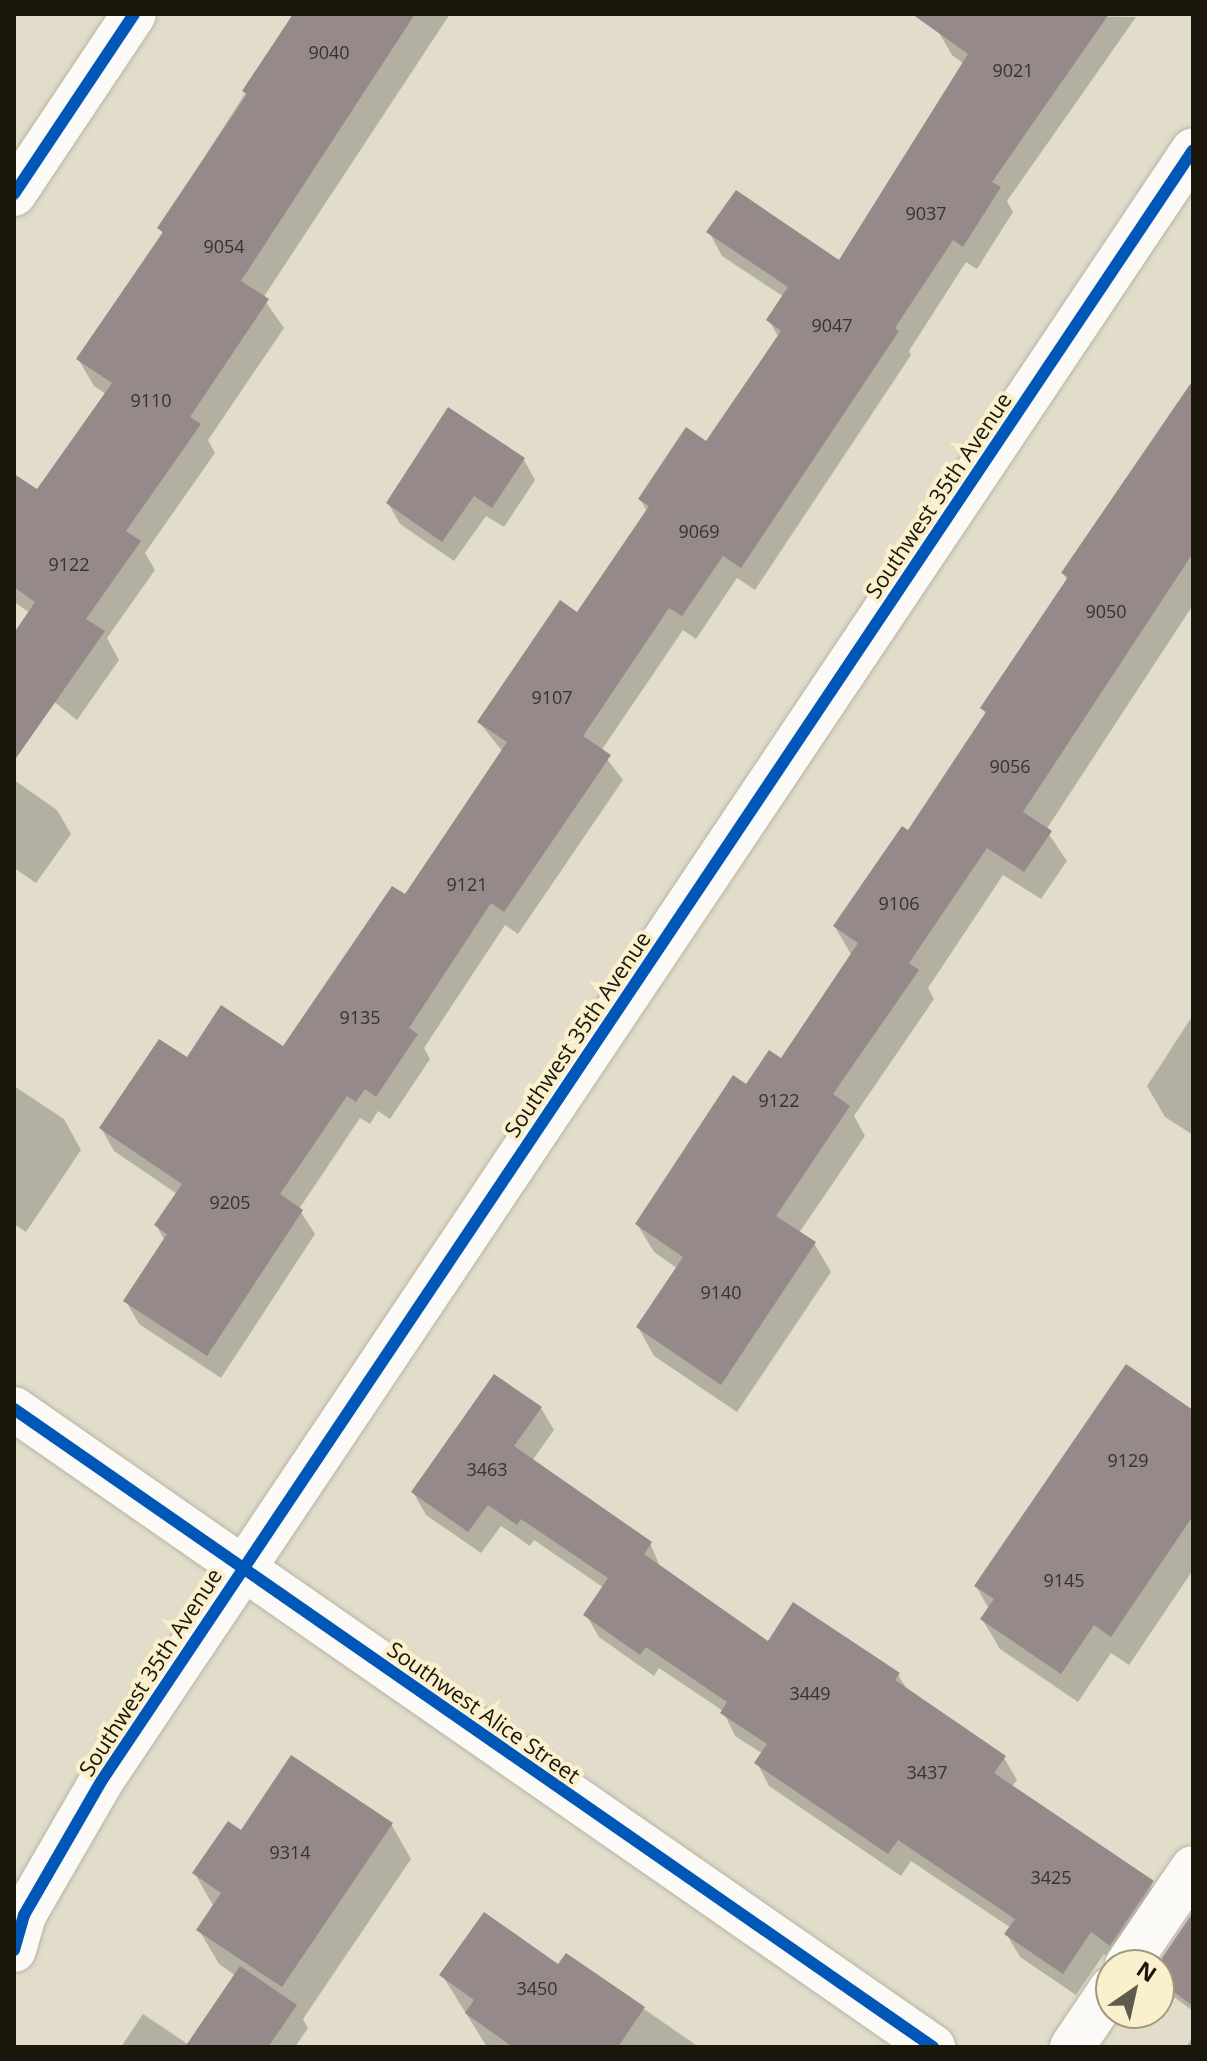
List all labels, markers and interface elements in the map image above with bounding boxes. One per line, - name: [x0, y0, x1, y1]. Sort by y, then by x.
- house number: 9040: [308, 41, 350, 63]
- house number: 9021: [992, 59, 1034, 81]
- house number: 9037: [905, 202, 947, 224]
- house number: 9054: [203, 235, 245, 257]
- house number: 9047: [811, 314, 853, 336]
- street label: Southwest 35th Avenue: [859, 387, 1017, 603]
- house number: 9110: [130, 389, 172, 411]
- house number: 9069: [678, 520, 720, 542]
- house number: 9122: [48, 553, 90, 575]
- house number: 9050: [1085, 600, 1127, 622]
- house number: 9107: [531, 686, 573, 708]
- house number: 9056: [989, 755, 1031, 777]
- house number: 9121: [446, 873, 488, 895]
- house number: 9106: [878, 892, 920, 914]
- street label: Southwest 35th Avenue: [498, 926, 656, 1142]
- house number: 9135: [339, 1006, 381, 1028]
- house number: 9122: [758, 1089, 800, 1111]
- house number: 9205: [209, 1191, 251, 1213]
- house number: 9140: [700, 1281, 742, 1303]
- house number: 9129: [1107, 1449, 1149, 1471]
- house number: 3463: [466, 1458, 508, 1480]
- street label: Southwest 35th Avenue: [73, 1563, 227, 1781]
- house number: 9145: [1043, 1569, 1085, 1591]
- street label: Southwest Alice Street: [383, 1636, 585, 1788]
- house number: 3449: [789, 1682, 831, 1704]
- house number: 3437: [906, 1761, 948, 1783]
- house number: 9314: [269, 1841, 311, 1863]
- house number: 3425: [1030, 1866, 1072, 1888]
- north arrow: [1095, 1949, 1175, 2029]
- text: N: [1131, 1953, 1163, 1988]
- house number: 3450: [516, 1977, 558, 1999]

